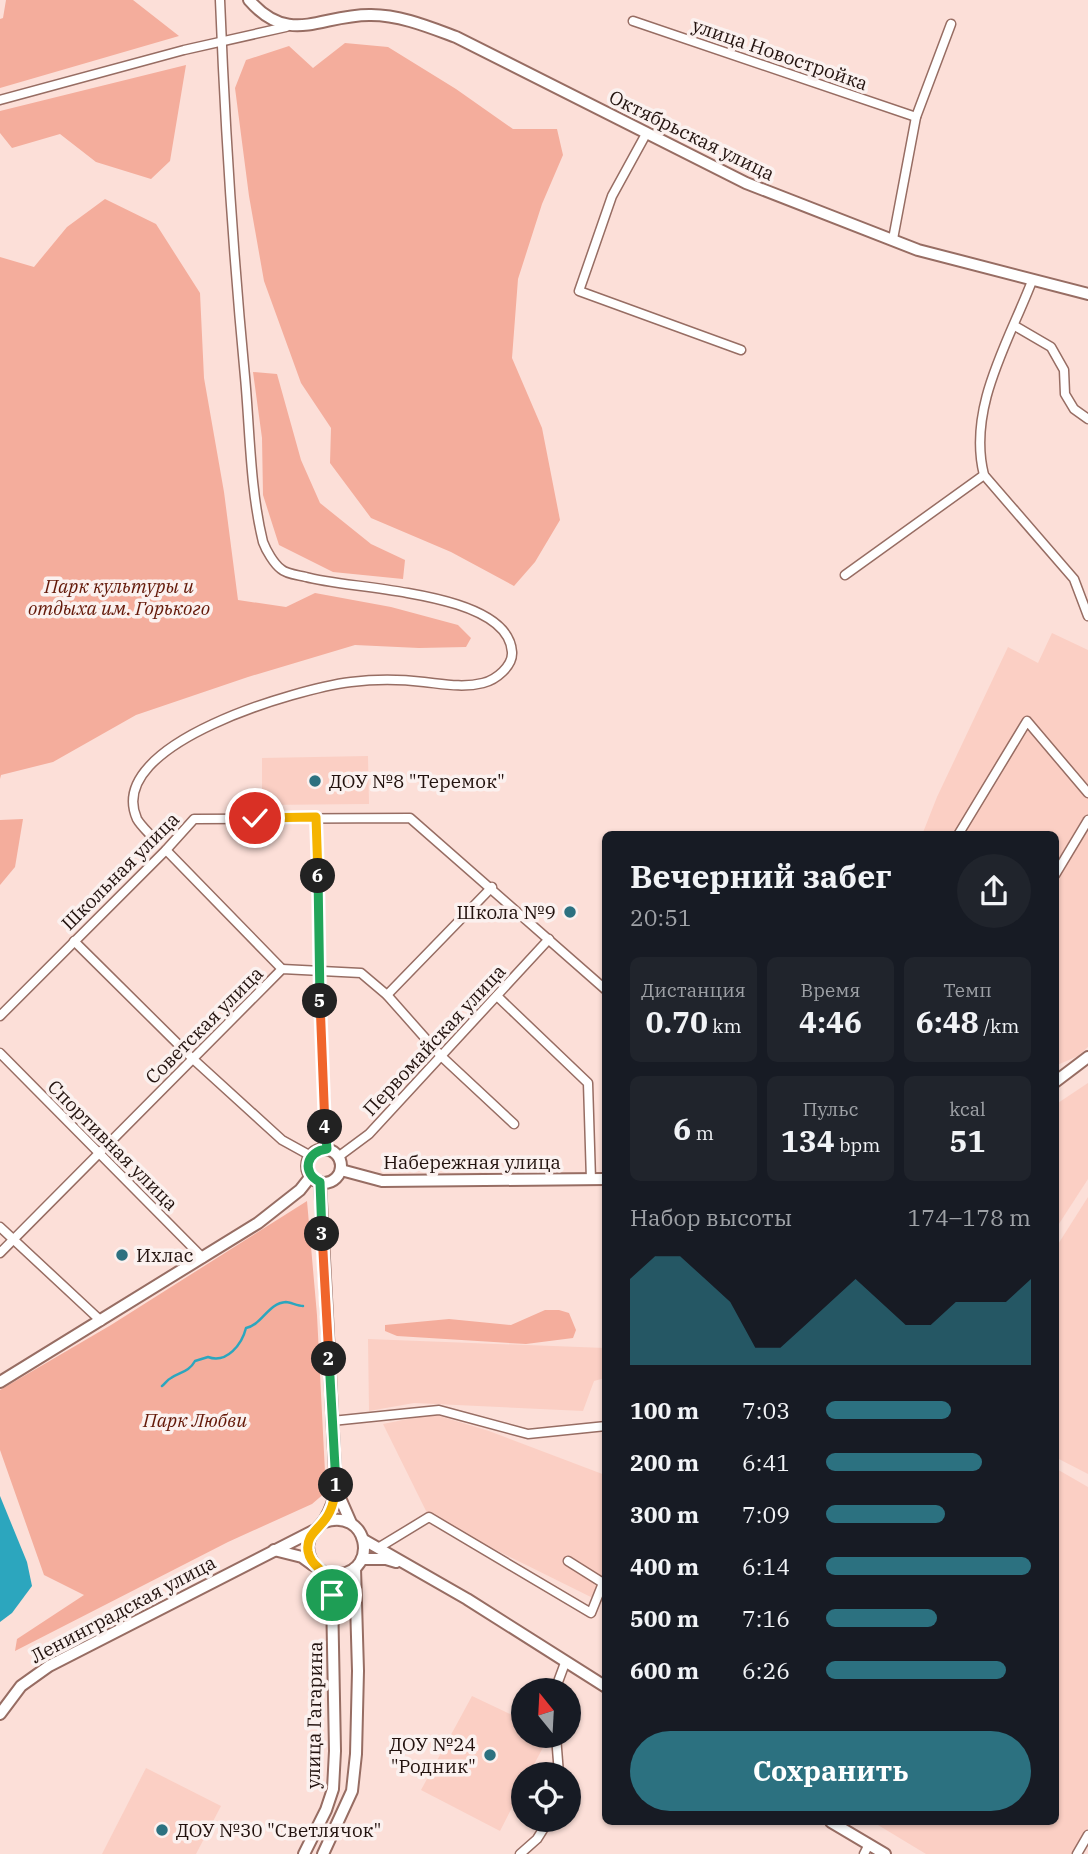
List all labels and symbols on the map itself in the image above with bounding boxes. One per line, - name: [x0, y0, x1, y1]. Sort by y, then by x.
- street label: улица Новостройка: [689, 13, 871, 95]
- street label: Октябрьская улица: [605, 85, 779, 185]
- park label: Парк культуры и отдыха им. Горького: [28, 574, 210, 620]
- place label: ДОУ №8 "Теремок": [329, 769, 505, 793]
- marker: ДОУ №8 "Теремок": [307, 773, 323, 789]
- pin: [225, 788, 285, 848]
- street label: Школьная улица: [56, 807, 184, 935]
- pin: 6: [300, 858, 336, 894]
- place label: Школа №9: [456, 900, 556, 924]
- marker: Школа №9: [562, 904, 578, 920]
- street label: Первомайская улица: [358, 959, 510, 1121]
- street label: Советская улица: [140, 961, 268, 1089]
- pin: 5: [302, 984, 338, 1018]
- street label: Спортивная улица: [43, 1075, 183, 1215]
- pin: 4: [308, 1110, 342, 1144]
- street label: Набережная улица: [383, 1150, 561, 1174]
- pin: 3: [304, 1216, 340, 1252]
- place label: Ихлас: [136, 1243, 194, 1267]
- marker: Ихлас: [114, 1247, 130, 1263]
- pin: 2: [312, 1342, 346, 1376]
- park label: Парк Любви: [142, 1408, 247, 1432]
- pin: 1: [318, 1468, 354, 1502]
- street label: Ленинградская улица: [26, 1550, 220, 1668]
- pin: [302, 1565, 362, 1625]
- street label: улица Гагарина: [301, 1641, 327, 1789]
- north arrow: [511, 1678, 581, 1748]
- place label: ДОУ №24 "Родник": [389, 1732, 476, 1778]
- marker: ДОУ №24 "Родник": [482, 1747, 498, 1763]
- place label: ДОУ №30 "Светлячок": [176, 1818, 382, 1842]
- marker: ДОУ №30 "Светлячок": [154, 1822, 170, 1838]

